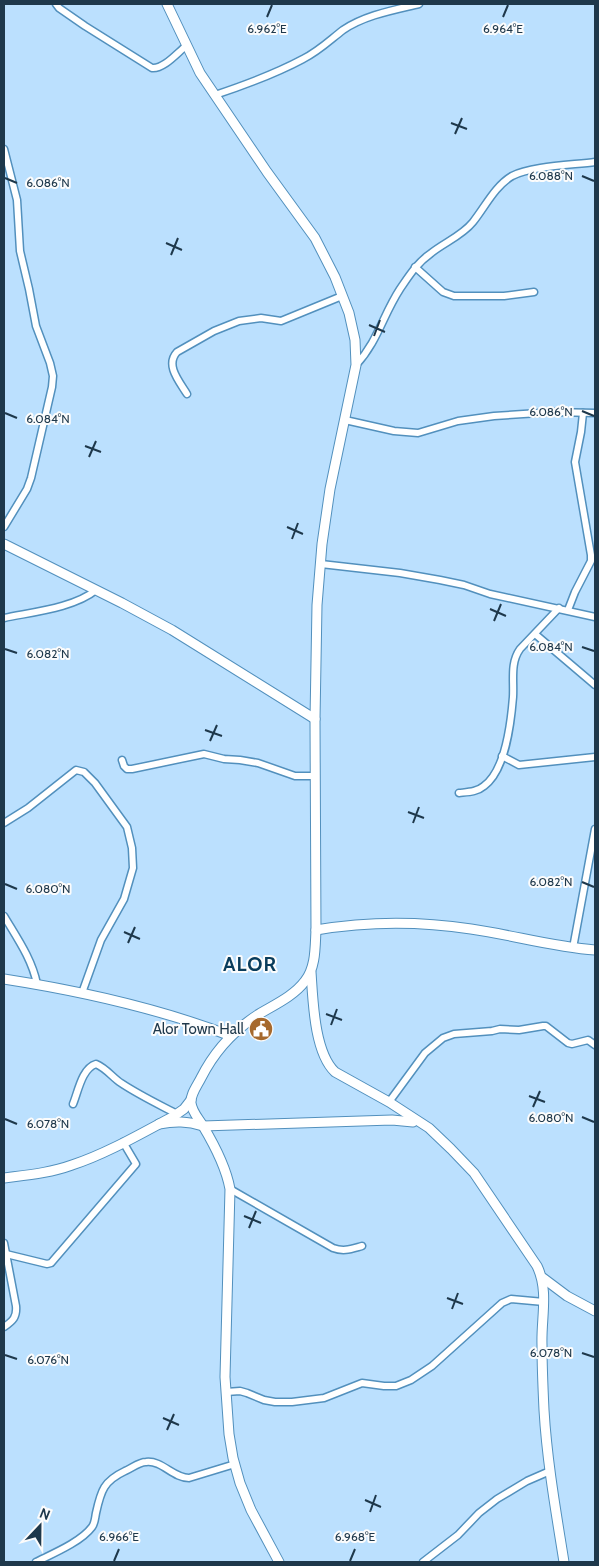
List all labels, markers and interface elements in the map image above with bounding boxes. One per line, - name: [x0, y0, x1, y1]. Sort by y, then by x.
- text: 6.962°E: [247, 21, 287, 36]
- text: 6.964°E: [483, 21, 523, 36]
- text: 6.088°N: [529, 168, 573, 183]
- text: 6.086°N: [26, 175, 70, 190]
- text: 6.086°N: [529, 404, 573, 419]
- text: 6.084°N: [26, 411, 70, 426]
- text: 6.084°N: [529, 639, 573, 654]
- text: 6.082°N: [27, 646, 69, 661]
- text: 6.082°N: [530, 874, 572, 889]
- text: 6.080°N: [25, 881, 71, 896]
- district label: ALOR: [223, 952, 277, 976]
- public building icon: Alor Town Hall: [248, 1016, 274, 1042]
- place label: Alor Town Hall: [153, 1020, 244, 1038]
- text: 6.080°N: [528, 1110, 574, 1125]
- text: 6.078°N: [27, 1116, 69, 1131]
- text: 6.078°N: [530, 1345, 572, 1360]
- text: 6.076°N: [27, 1352, 69, 1367]
- north arrow: [15, 1501, 65, 1551]
- text: N: [37, 1504, 53, 1524]
- text: 6.966°E: [99, 1529, 139, 1544]
- text: 6.968°E: [335, 1529, 376, 1544]

